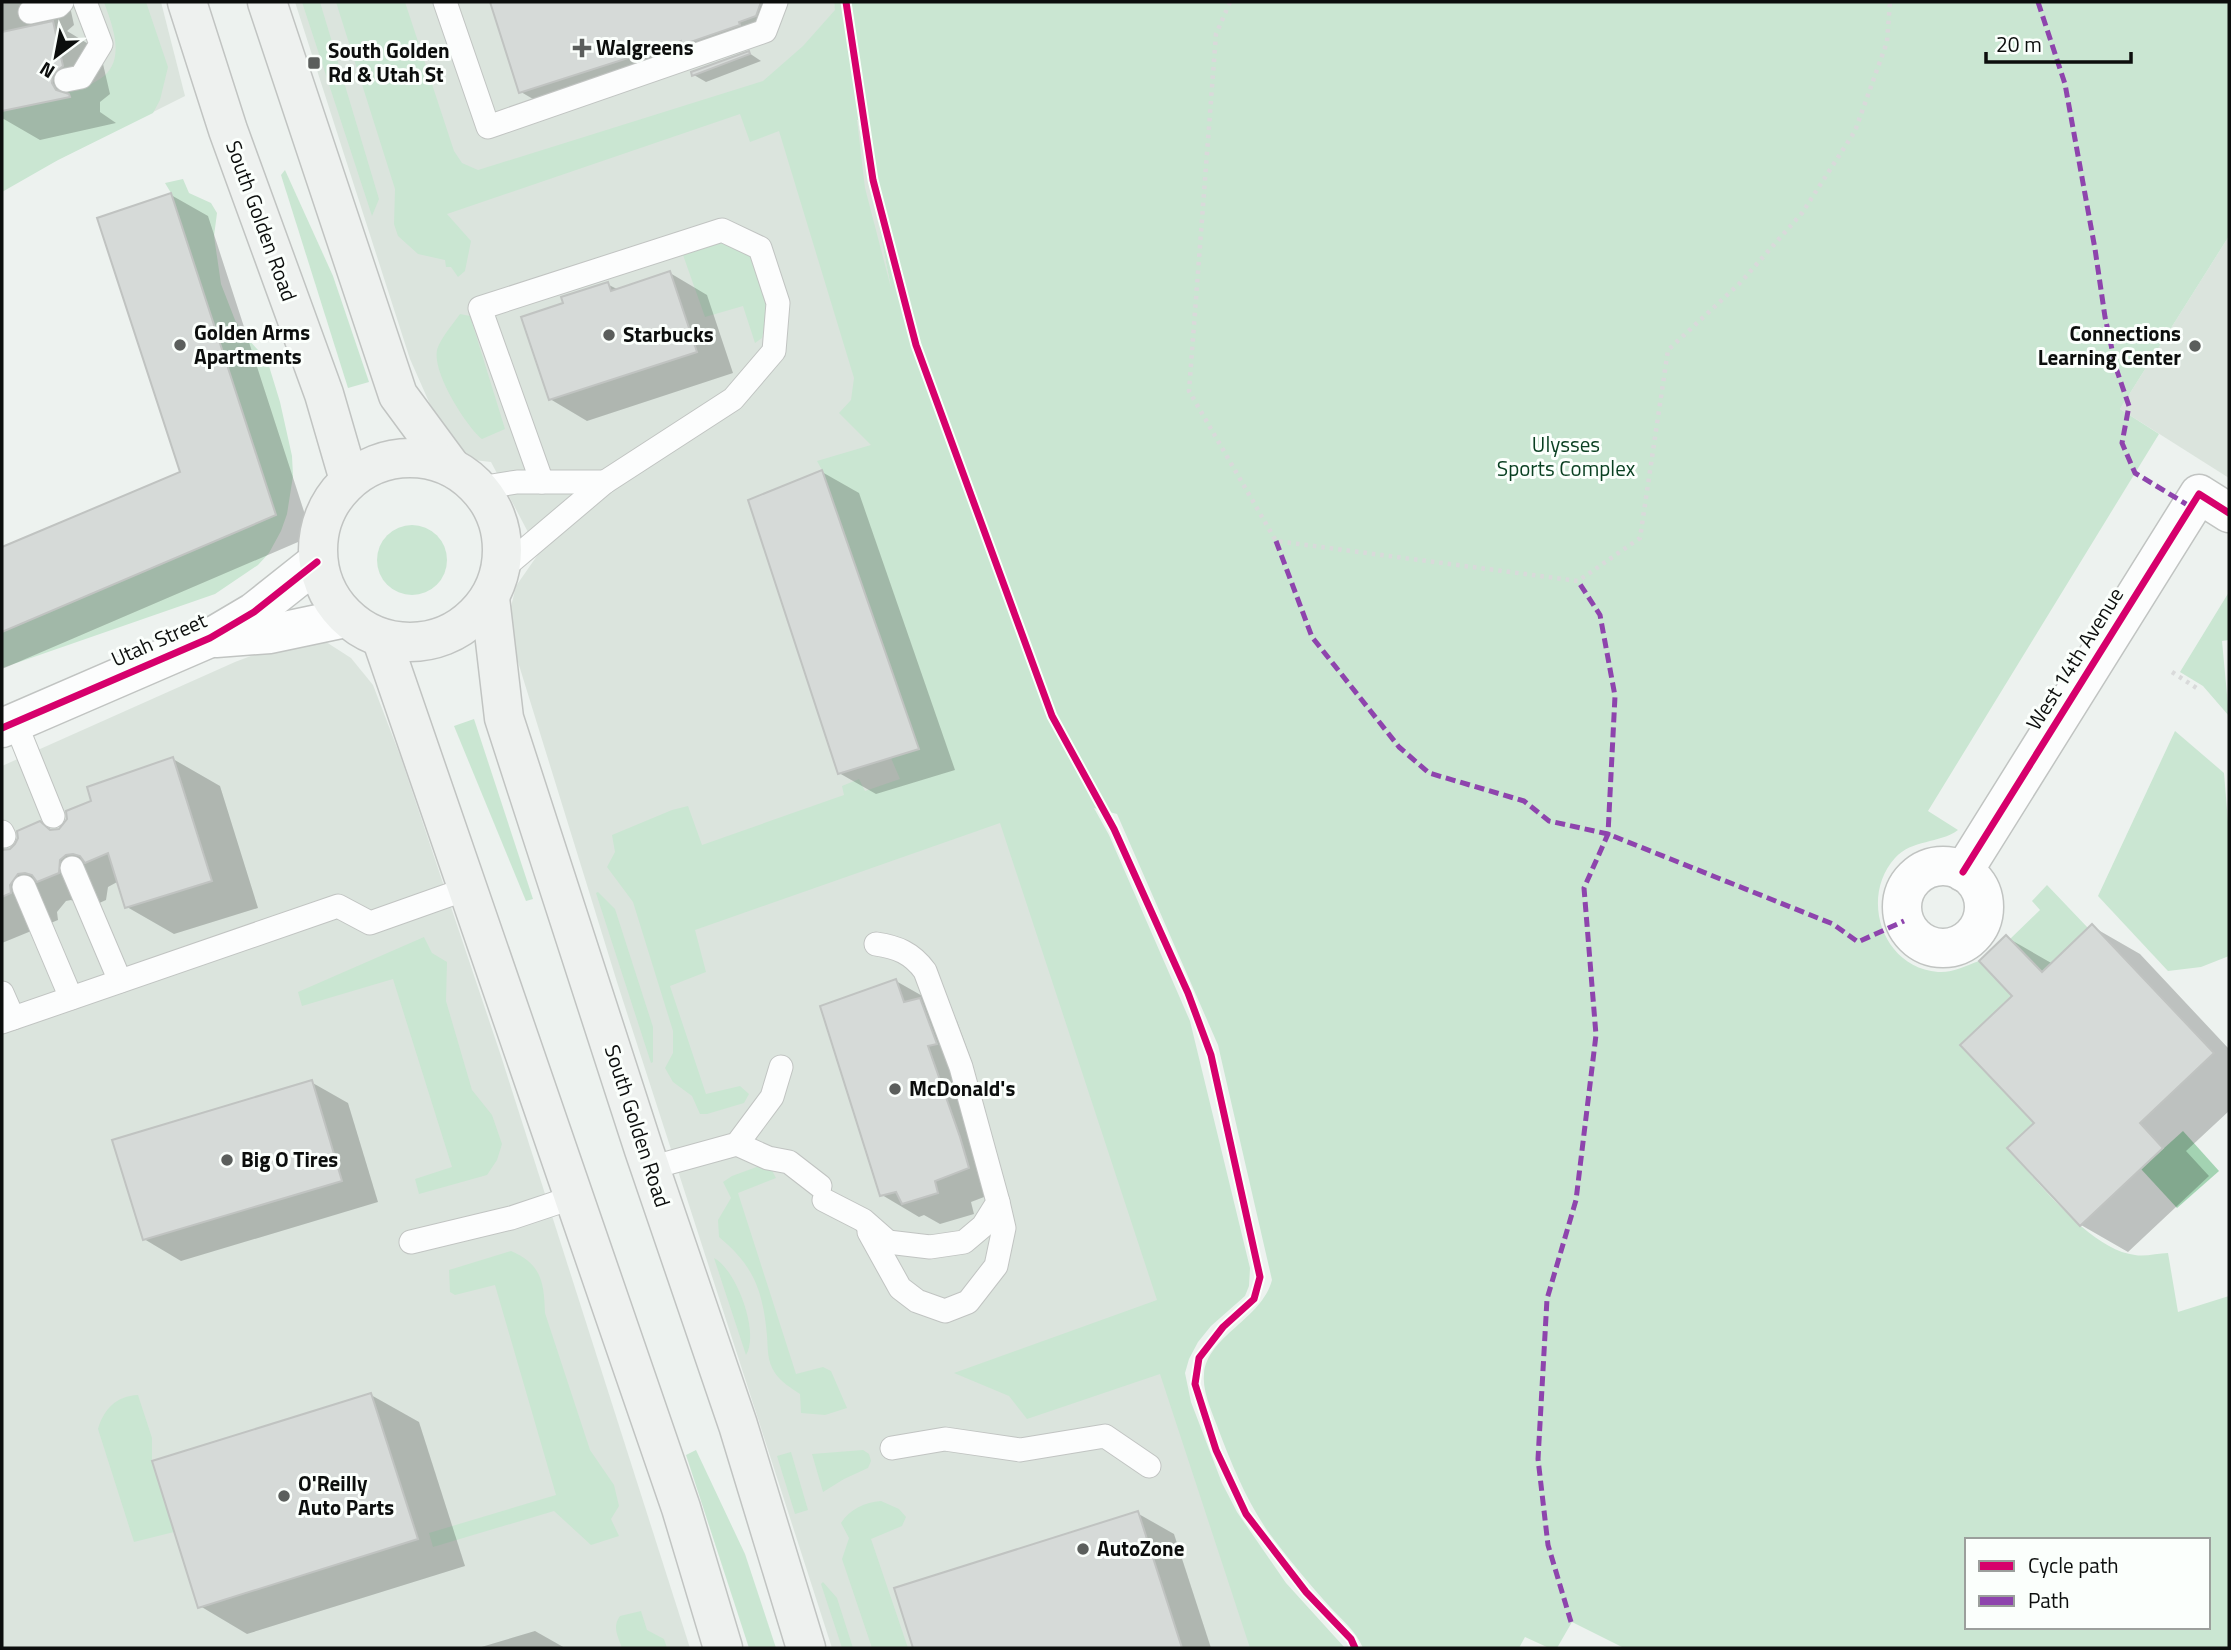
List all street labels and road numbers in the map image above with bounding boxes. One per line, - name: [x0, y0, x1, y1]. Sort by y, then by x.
- street label: South Golden Road: [218, 136, 306, 305]
- street label: West 14th Avenue: [2017, 581, 2131, 736]
- street label: Utah Street: [106, 604, 212, 674]
- street label: South Golden Road: [597, 1040, 679, 1211]

